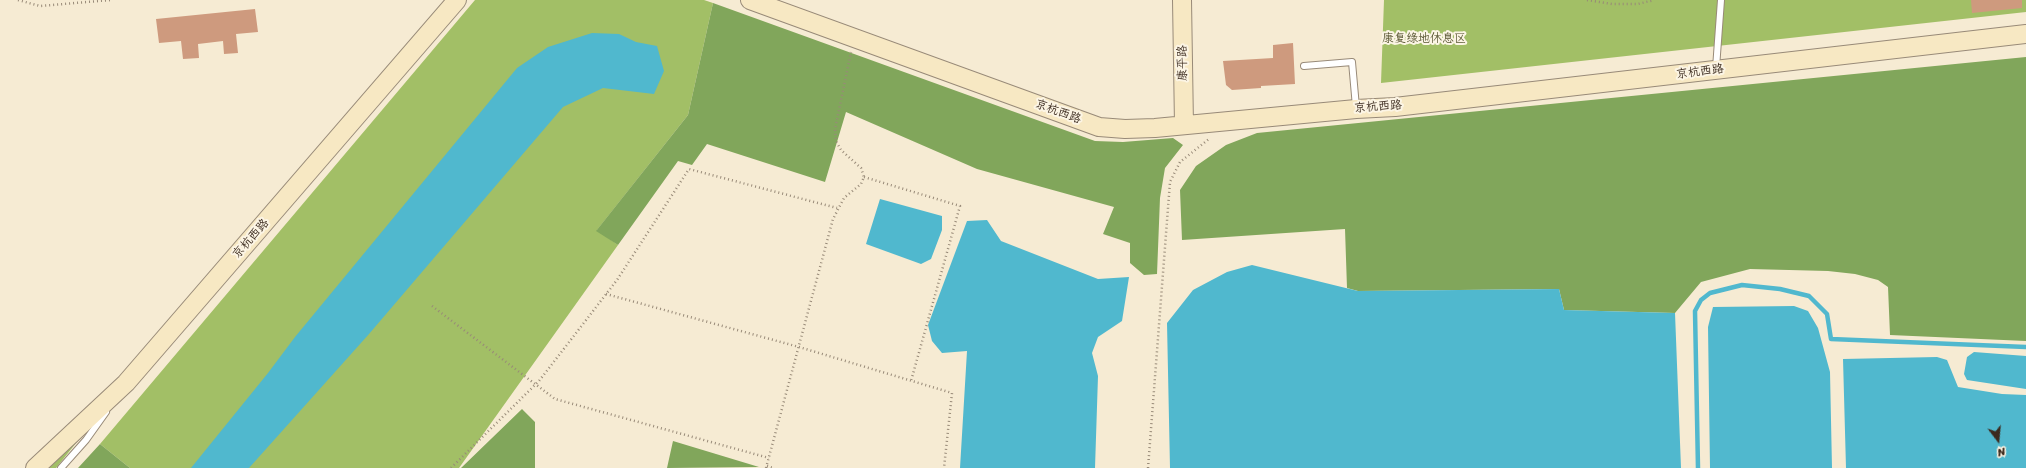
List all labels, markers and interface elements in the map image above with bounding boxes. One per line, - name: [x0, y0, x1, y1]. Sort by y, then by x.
- park label: 康复绿地休息区: [1382, 32, 1466, 46]
- street label: 康平路: [1175, 45, 1191, 81]
- street label: 京杭西路: [1675, 62, 1725, 82]
- street label: 京杭西路: [1033, 97, 1083, 127]
- street label: 京杭西路: [1354, 98, 1402, 116]
- street label: 京杭西路: [230, 216, 272, 262]
- north arrow: [1978, 420, 2018, 460]
- text: N: [1995, 442, 2008, 462]

